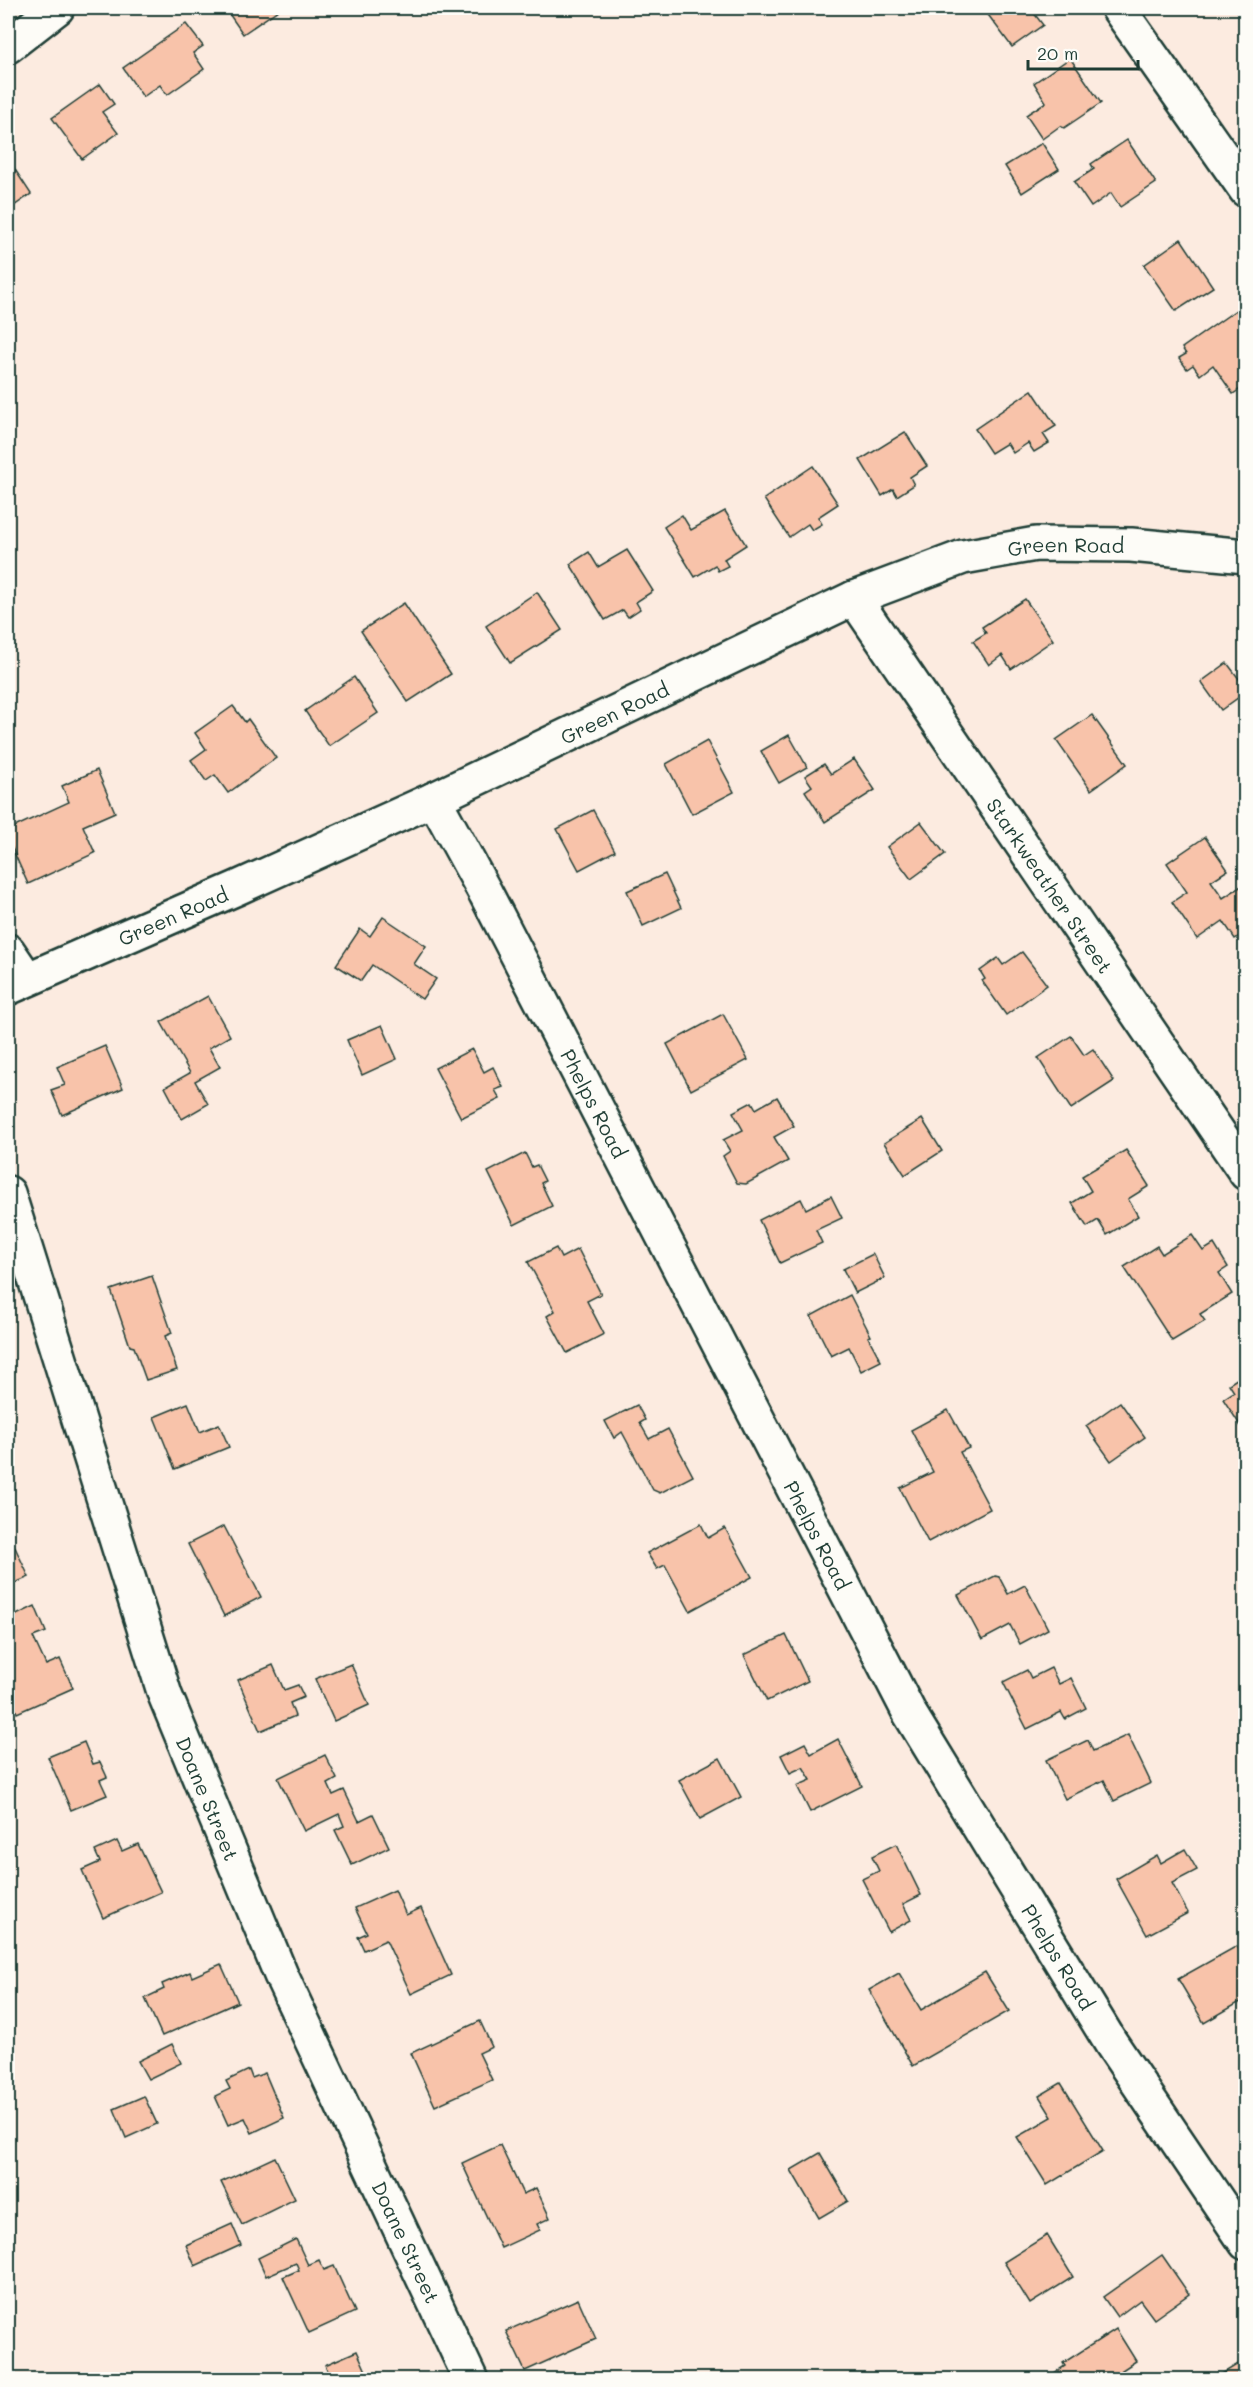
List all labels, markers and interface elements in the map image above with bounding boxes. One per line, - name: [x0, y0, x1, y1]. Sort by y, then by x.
- scale bar: [1028, 33, 1138, 71]
- text: 20 m: [1037, 41, 1078, 65]
- street label: Green Road: [1005, 531, 1124, 562]
- street label: Green Road: [556, 676, 673, 750]
- street label: Starkweather Street: [981, 793, 1119, 978]
- street label: Green Road: [114, 881, 232, 951]
- street label: Phelps Road: [555, 1044, 633, 1162]
- street label: Phelps Road: [779, 1476, 856, 1594]
- street label: Doane Street: [171, 1733, 245, 1864]
- street label: Phelps Road: [1016, 1899, 1101, 2015]
- street label: Doane Street: [367, 2177, 446, 2307]

